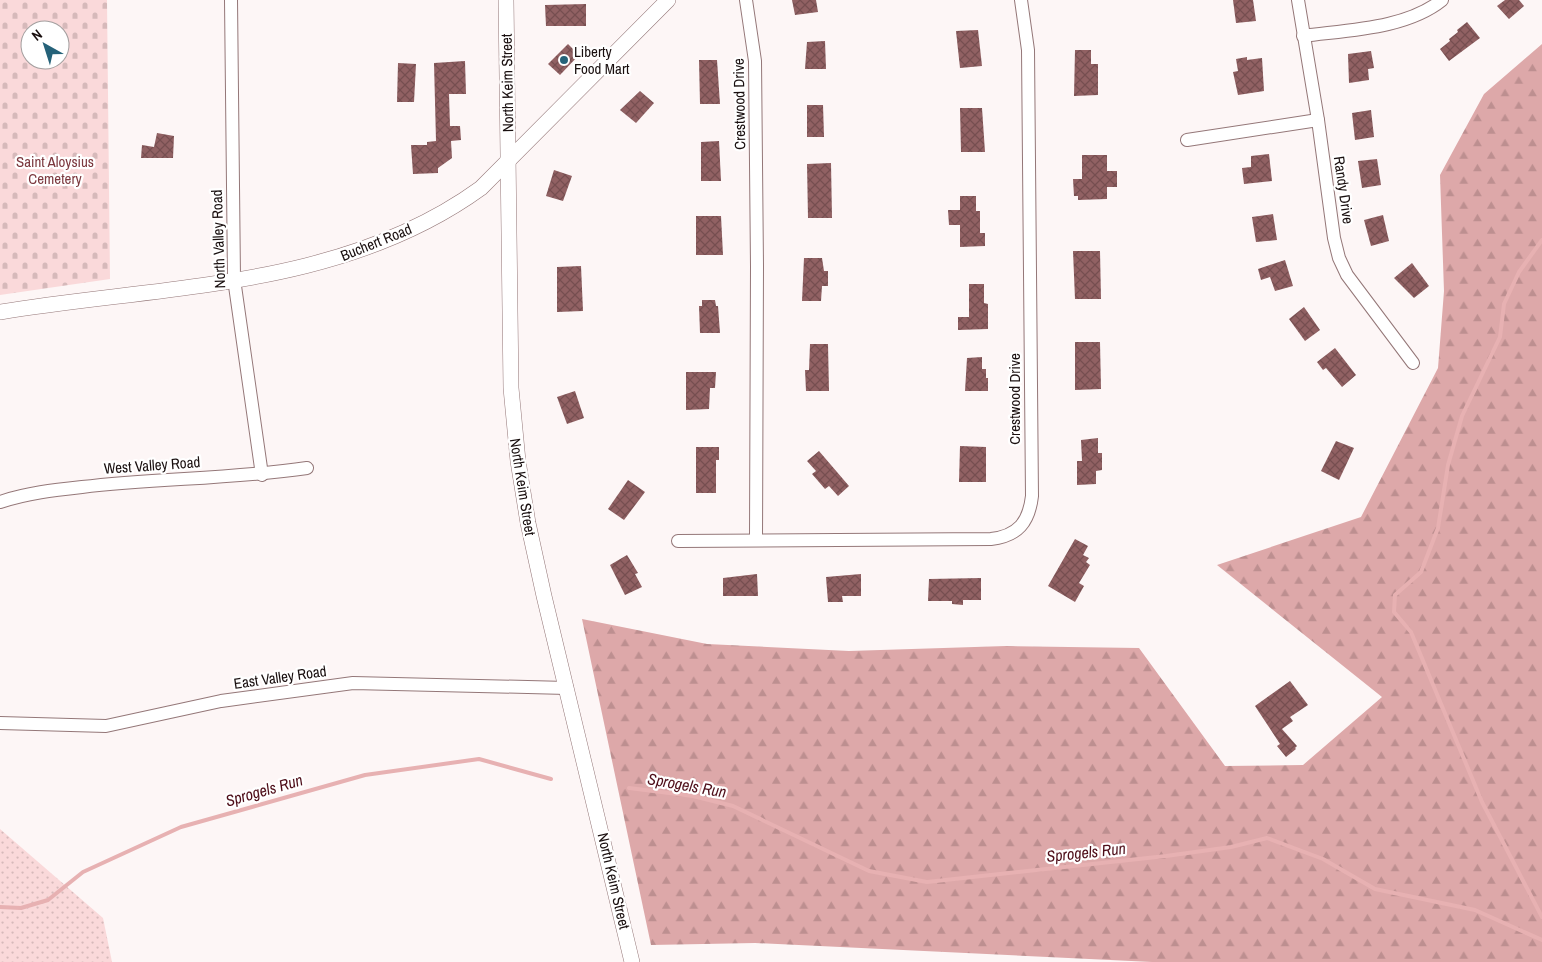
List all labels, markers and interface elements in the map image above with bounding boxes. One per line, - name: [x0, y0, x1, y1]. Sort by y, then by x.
- north arrow: [20, 20, 70, 70]
- text: N: [28, 25, 46, 45]
- street label: North Keim Street: [496, 33, 518, 132]
- place label: Liberty Food Mart: [574, 41, 630, 79]
- marker: Liberty Food Mart: [558, 54, 570, 66]
- street label: Crestwood Drive: [728, 58, 750, 150]
- park label: Saint Aloysius Cemetery: [16, 151, 94, 189]
- street label: Randy Drive: [1329, 155, 1359, 225]
- street label: North Valley Road: [206, 189, 230, 289]
- street label: Buchert Road: [337, 218, 415, 266]
- street label: Crestwood Drive: [1004, 353, 1025, 445]
- street label: North Keim Street: [505, 437, 541, 538]
- street label: West Valley Road: [103, 451, 201, 479]
- street label: East Valley Road: [232, 660, 328, 694]
- water label: Sprogels Run: [646, 767, 728, 803]
- water label: Sprogels Run: [223, 768, 305, 812]
- street label: North Keim Street: [593, 831, 635, 932]
- water label: Sprogels Run: [1045, 837, 1127, 867]

